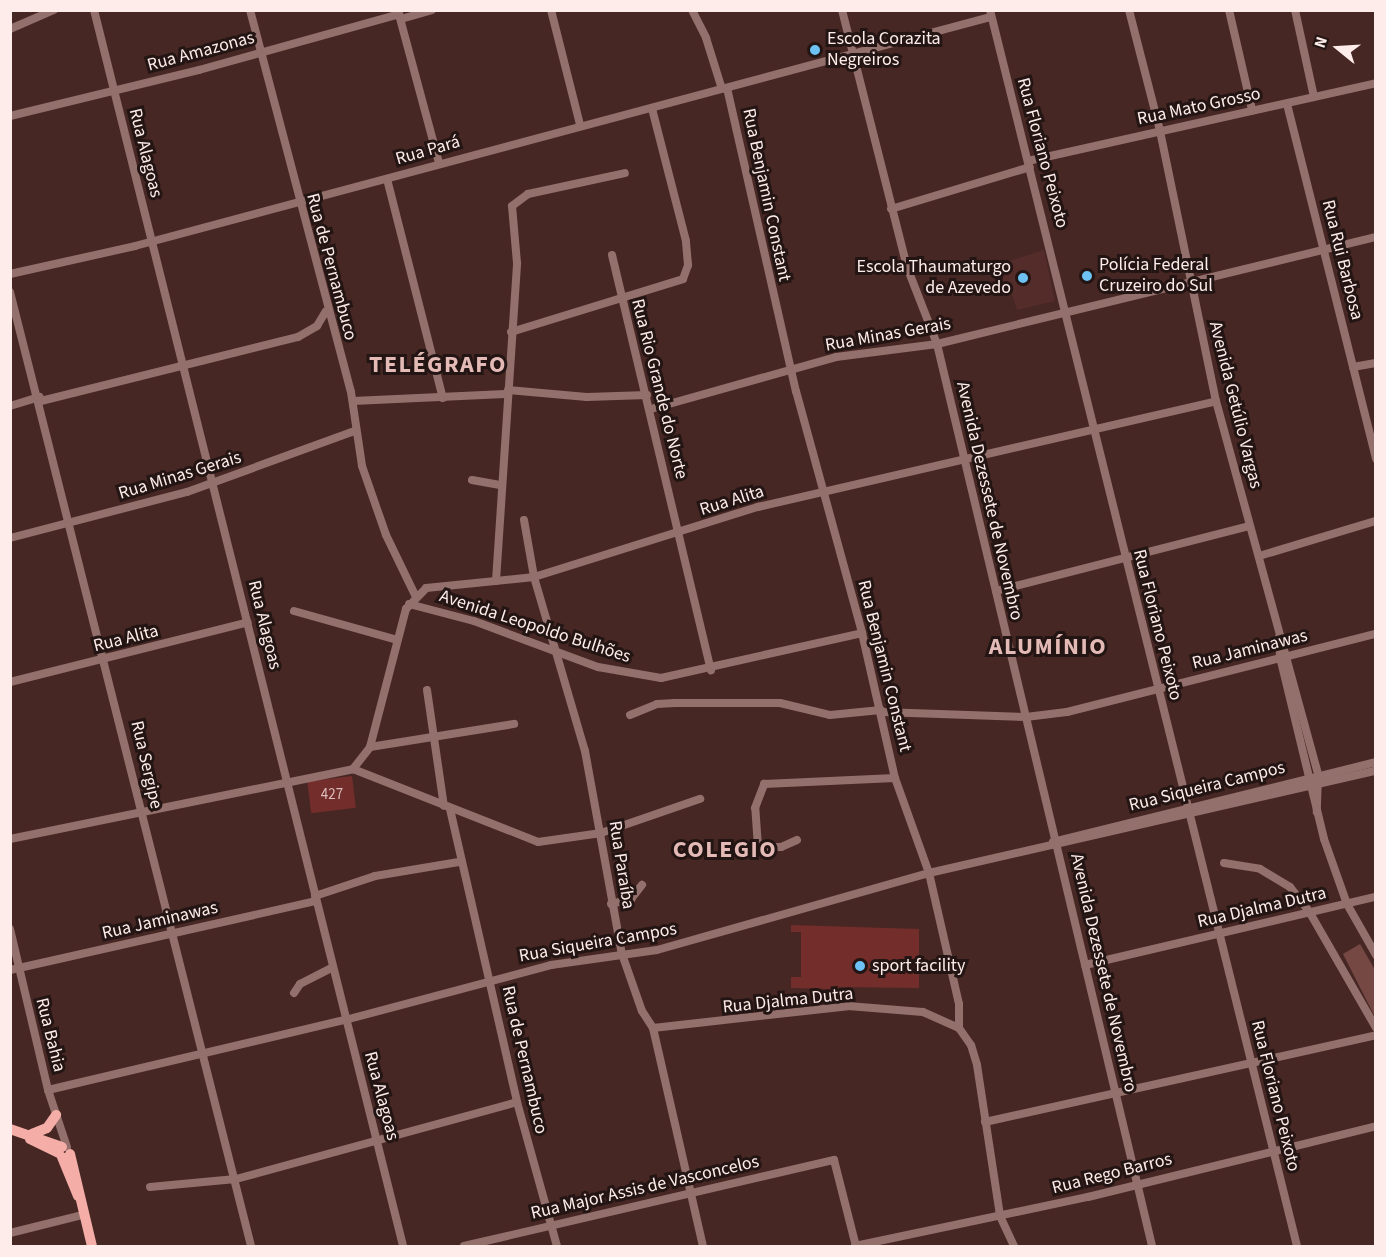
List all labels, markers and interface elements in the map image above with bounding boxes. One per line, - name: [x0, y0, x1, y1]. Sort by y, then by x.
- north arrow: [1308, 18, 1368, 78]
- street label: Rua Amazonas: [145, 27, 257, 77]
- place label: Escola Corazita Negreiros: [827, 29, 941, 72]
- text: N: [1309, 34, 1333, 51]
- marker: Escola Corazita Negreiros: [808, 43, 822, 57]
- street label: Rua Floriano Peixoto: [1012, 75, 1072, 231]
- street label: Rua Mato Grosso: [1135, 83, 1263, 131]
- street label: Rua Alagoas: [124, 106, 166, 200]
- street label: Rua Benjamin Constant: [737, 107, 795, 283]
- street label: Rua Pará: [393, 132, 463, 170]
- street label: Rua de Pernambuco: [301, 191, 361, 343]
- street label: Rua Rui Barbosa: [1317, 198, 1367, 322]
- place label: Polícia Federal Cruzeiro do Sul: [1099, 255, 1213, 298]
- place label: Escola Thaumaturgo de Azevedo: [857, 257, 1011, 300]
- marker: Polícia Federal Cruzeiro do Sul: [1080, 269, 1094, 283]
- marker: Escola Thaumaturgo de Azevedo: [1016, 271, 1030, 285]
- street label: Rua Rio Grande do Norte: [626, 297, 692, 481]
- street label: Rua Minas Gerais: [824, 313, 952, 357]
- street label: Avenida Getúlio Vargas: [1204, 319, 1266, 491]
- district label: TELÉGRAFO: [369, 351, 507, 379]
- street label: Avenida Dezessete de Novembro: [951, 380, 1027, 622]
- street label: Rua Minas Gerais: [116, 447, 244, 505]
- street label: Rua Alita: [697, 481, 767, 521]
- street label: Rua Floriano Peixoto: [1128, 547, 1186, 703]
- street label: Rua Alagoas: [243, 578, 285, 672]
- street label: Rua Benjamin Constant: [852, 578, 916, 754]
- street label: Avenida Leopoldo Bulhões: [437, 586, 633, 668]
- street label: Rua Alita: [91, 621, 161, 657]
- street label: Rua Jaminawas: [1190, 625, 1310, 675]
- district label: ALUMÍNIO: [989, 633, 1107, 661]
- street label: Rua Sergipe: [125, 719, 167, 811]
- street label: Rua Siqueira Campos: [1127, 757, 1287, 817]
- house number: 427: [321, 786, 343, 804]
- street label: Rua Paraíba: [603, 819, 639, 911]
- district label: COLEGIO: [673, 836, 777, 864]
- street label: Avenida Dezessete de Novembro: [1065, 852, 1141, 1094]
- street label: Rua Djalma Dutra: [1196, 883, 1328, 933]
- street label: Rua Jaminawas: [100, 897, 220, 945]
- street label: Rua Siqueira Campos: [517, 918, 679, 968]
- place label: sport facility: [872, 955, 965, 977]
- marker: sport facility: [853, 959, 867, 973]
- street label: Rua Djalma Dutra: [722, 983, 854, 1019]
- street label: Rua de Pernambuco: [496, 984, 552, 1136]
- street label: Rua Bahia: [30, 996, 70, 1074]
- street label: Rua Floriano Peixoto: [1246, 1018, 1304, 1174]
- street label: Rua Alagoas: [359, 1049, 403, 1143]
- street label: Rua Rego Barros: [1050, 1149, 1174, 1199]
- street label: Rua Major Assis de Vasconcelos: [529, 1151, 761, 1225]

